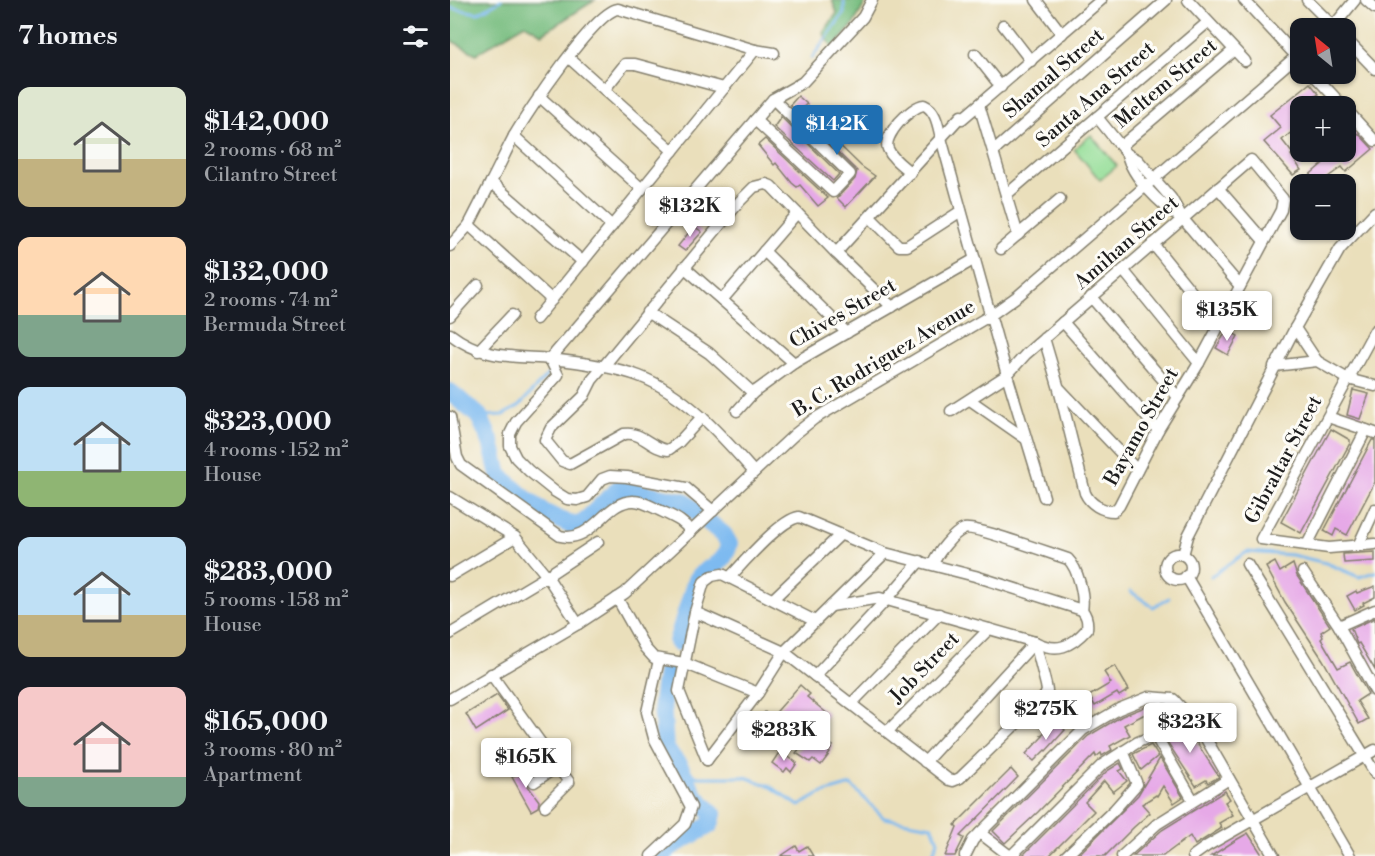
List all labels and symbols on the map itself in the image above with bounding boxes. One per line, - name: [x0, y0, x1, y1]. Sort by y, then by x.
- north arrow: [1290, 18, 1356, 84]
- street label: Shamal Street: [998, 23, 1110, 125]
- street label: Meltem Street: [1109, 34, 1223, 134]
- street label: Santa Ana Street: [1031, 37, 1161, 153]
- pin: $142K: [795, 105, 879, 156]
- pin: $132K: [648, 187, 732, 238]
- street label: Amihan Street: [1069, 191, 1184, 296]
- street label: Chives Street: [785, 273, 901, 355]
- pin: $135K: [1185, 291, 1269, 342]
- street label: B. C. Rodriguez Avenue: [787, 294, 980, 424]
- street label: Bayamo Street: [1099, 364, 1185, 491]
- street label: Gibraltar Street: [1240, 391, 1328, 529]
- street label: Job Street: [884, 627, 965, 710]
- pin: $275K: [1004, 690, 1088, 741]
- pin: $323K: [1148, 703, 1232, 754]
- pin: $283K: [742, 711, 826, 762]
- pin: $165K: [484, 738, 568, 789]

